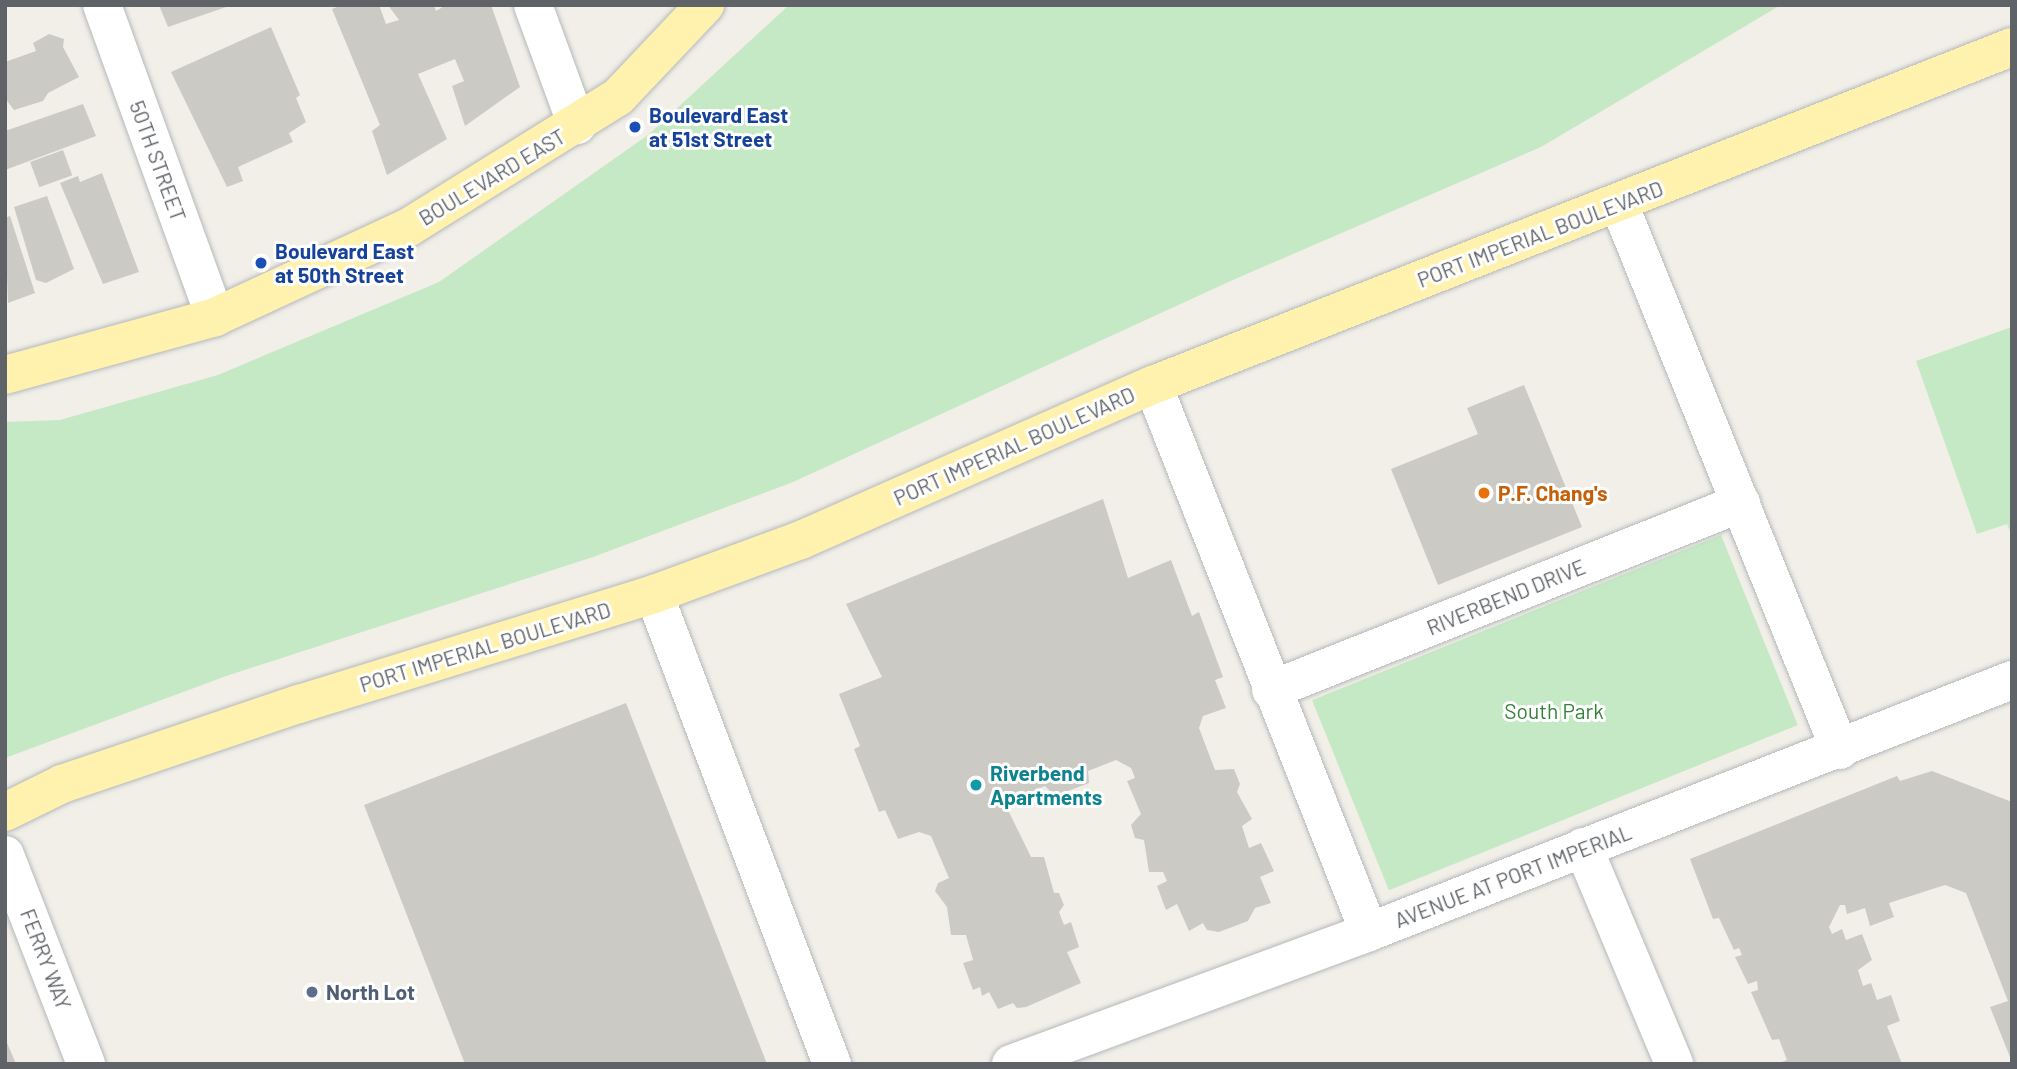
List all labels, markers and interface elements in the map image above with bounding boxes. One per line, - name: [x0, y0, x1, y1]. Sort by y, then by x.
- street label: 50TH STREET: [125, 97, 191, 225]
- place label: Boulevard East at 51st Street: [649, 102, 788, 152]
- marker: Boulevard East at 51st Street: [627, 119, 643, 135]
- street label: BOULEVARD EAST: [414, 123, 570, 231]
- street label: PORT IMPERIAL BOULEVARD: [1414, 175, 1666, 293]
- place label: Boulevard East at 50th Street: [275, 238, 414, 288]
- marker: Boulevard East at 50th Street: [253, 255, 269, 271]
- street label: PORT IMPERIAL BOULEVARD: [890, 381, 1138, 511]
- place label: P.F. Chang's: [1498, 480, 1608, 506]
- marker: P.F. Chang's: [1476, 485, 1492, 501]
- street label: RIVERBEND DRIVE: [1423, 554, 1589, 640]
- street label: PORT IMPERIAL BOULEVARD: [357, 597, 613, 697]
- park label: South Park: [1504, 698, 1604, 724]
- place label: Riverbend Apartments: [990, 760, 1102, 810]
- marker: Riverbend Apartments: [968, 777, 984, 793]
- street label: AVENUE AT PORT IMPERIAL: [1391, 819, 1635, 933]
- street label: FERRY WAY: [15, 905, 77, 1013]
- place label: North Lot: [326, 979, 415, 1005]
- marker: North Lot: [304, 984, 320, 1000]

